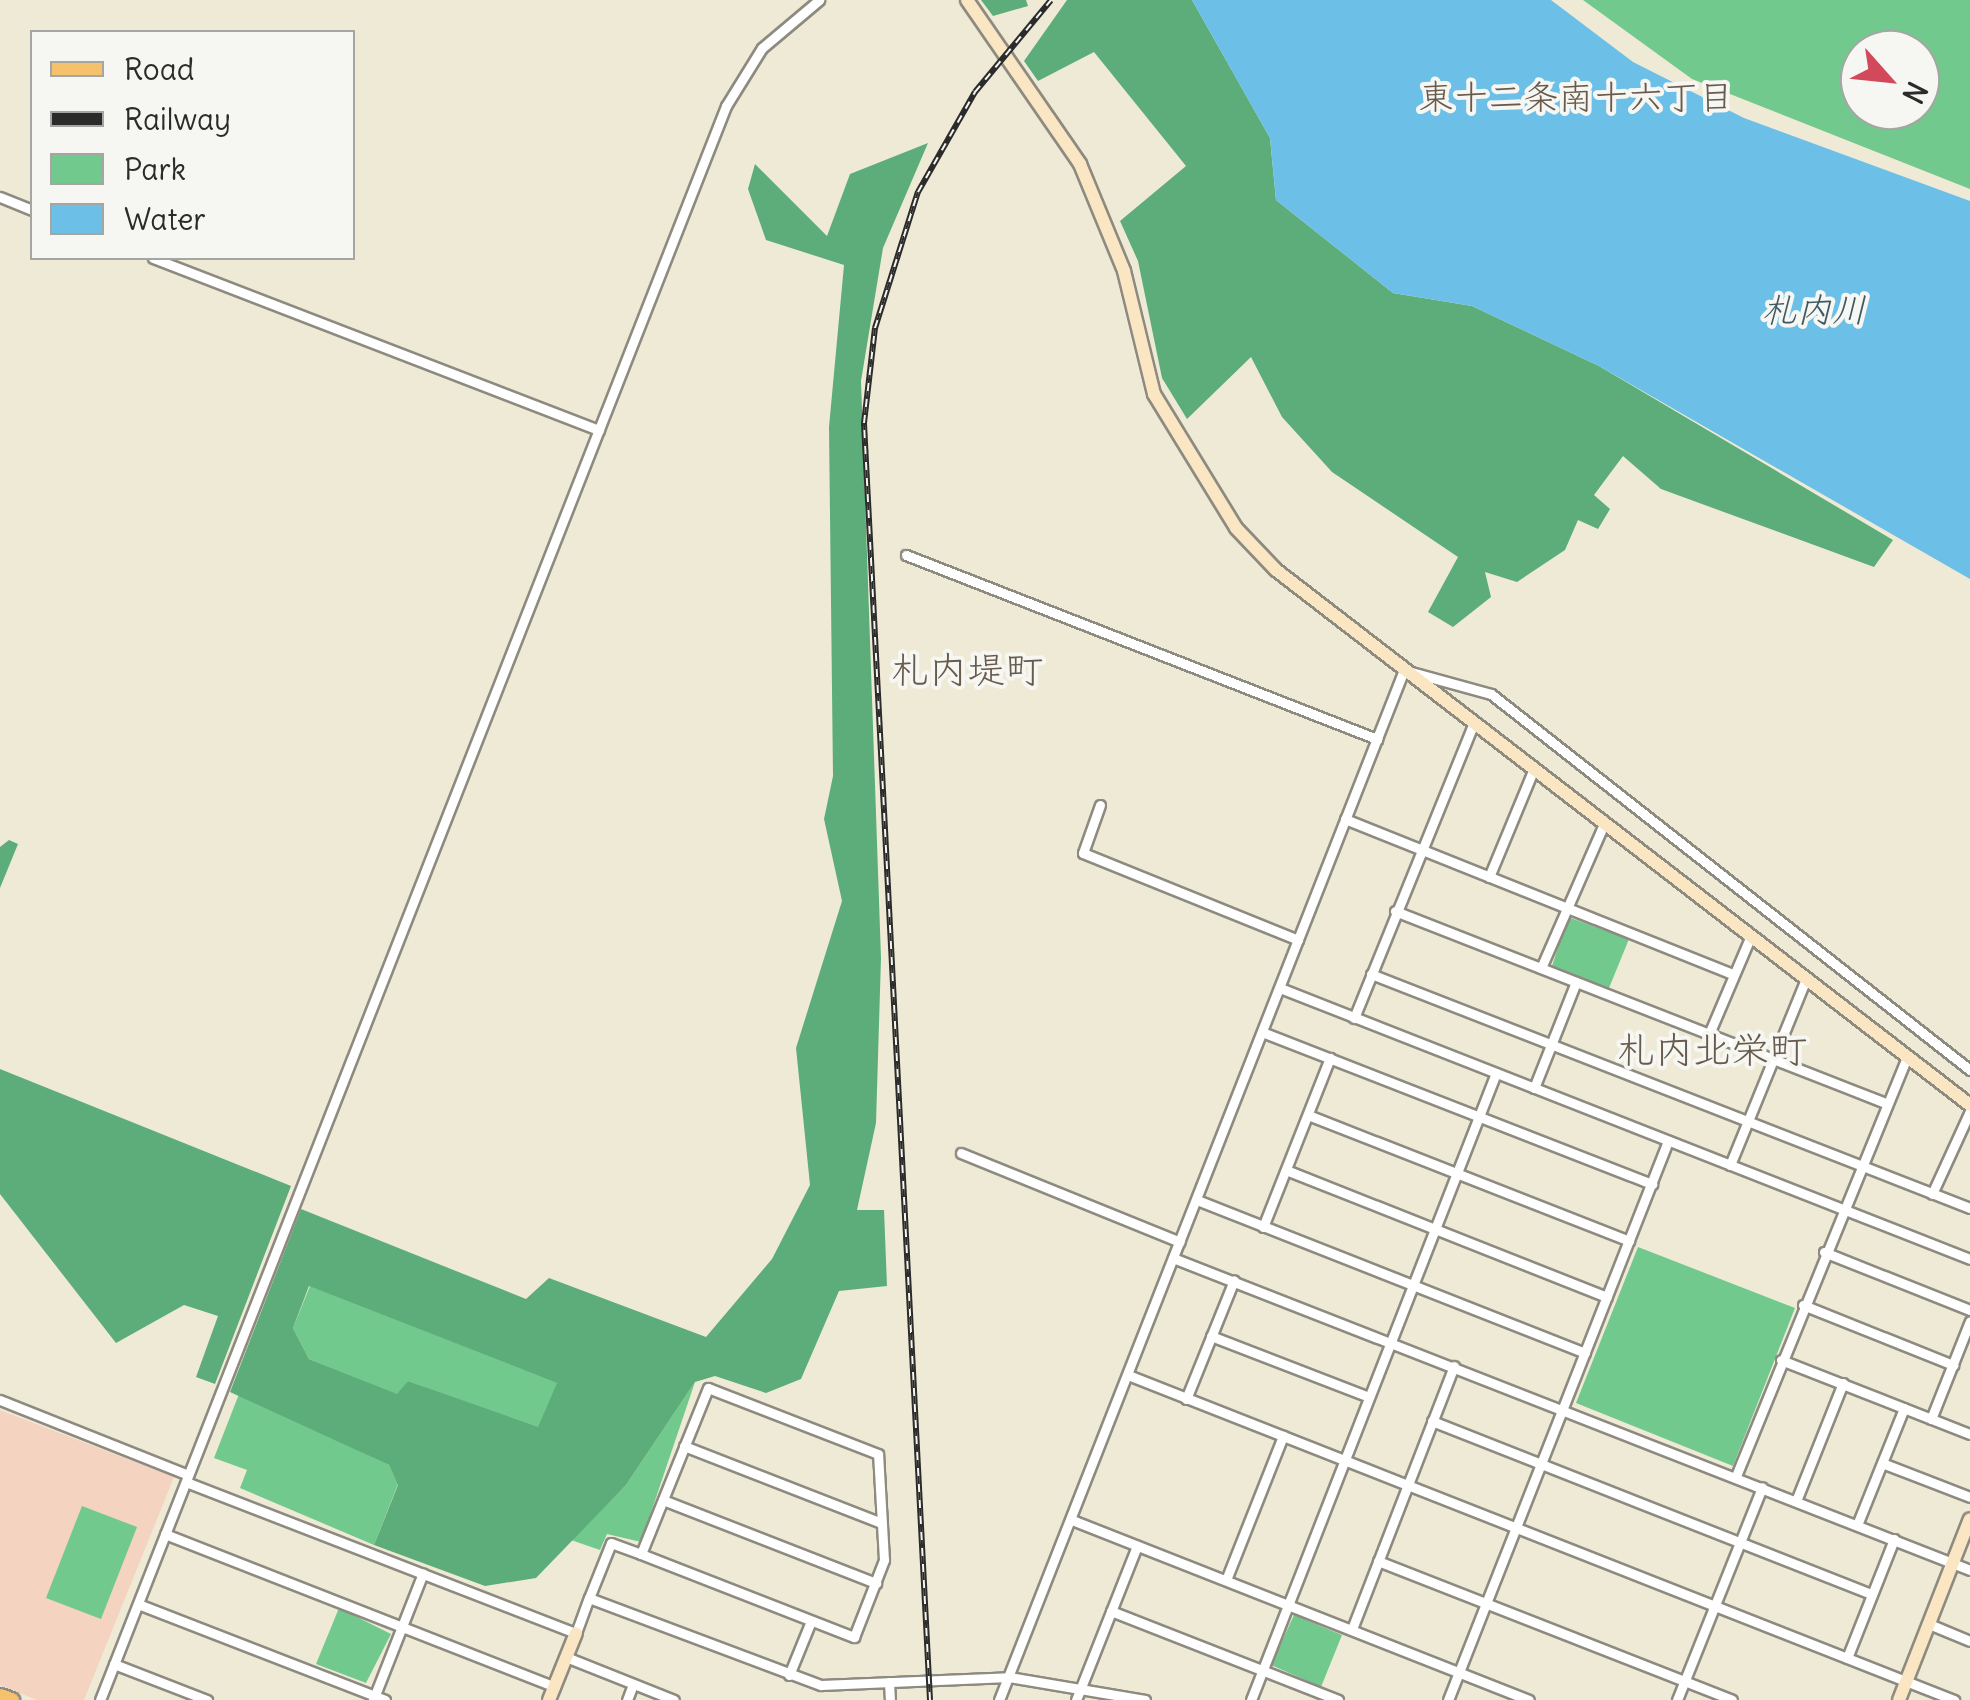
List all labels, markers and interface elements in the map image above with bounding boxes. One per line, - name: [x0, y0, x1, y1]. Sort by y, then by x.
- legend: [30, 30, 355, 260]
- north arrow: [1840, 30, 1940, 130]
- text: Road: [124, 50, 194, 88]
- district label: 東十二条南十六丁目: [1419, 75, 1733, 117]
- text: N: [1895, 76, 1935, 110]
- text: Railway: [124, 100, 231, 138]
- text: Park: [124, 150, 186, 188]
- text: Water: [124, 200, 206, 238]
- water label: 札内川: [1762, 288, 1866, 330]
- district label: 札内堤町: [891, 647, 1043, 693]
- district label: 札内北栄町: [1617, 1027, 1807, 1073]

